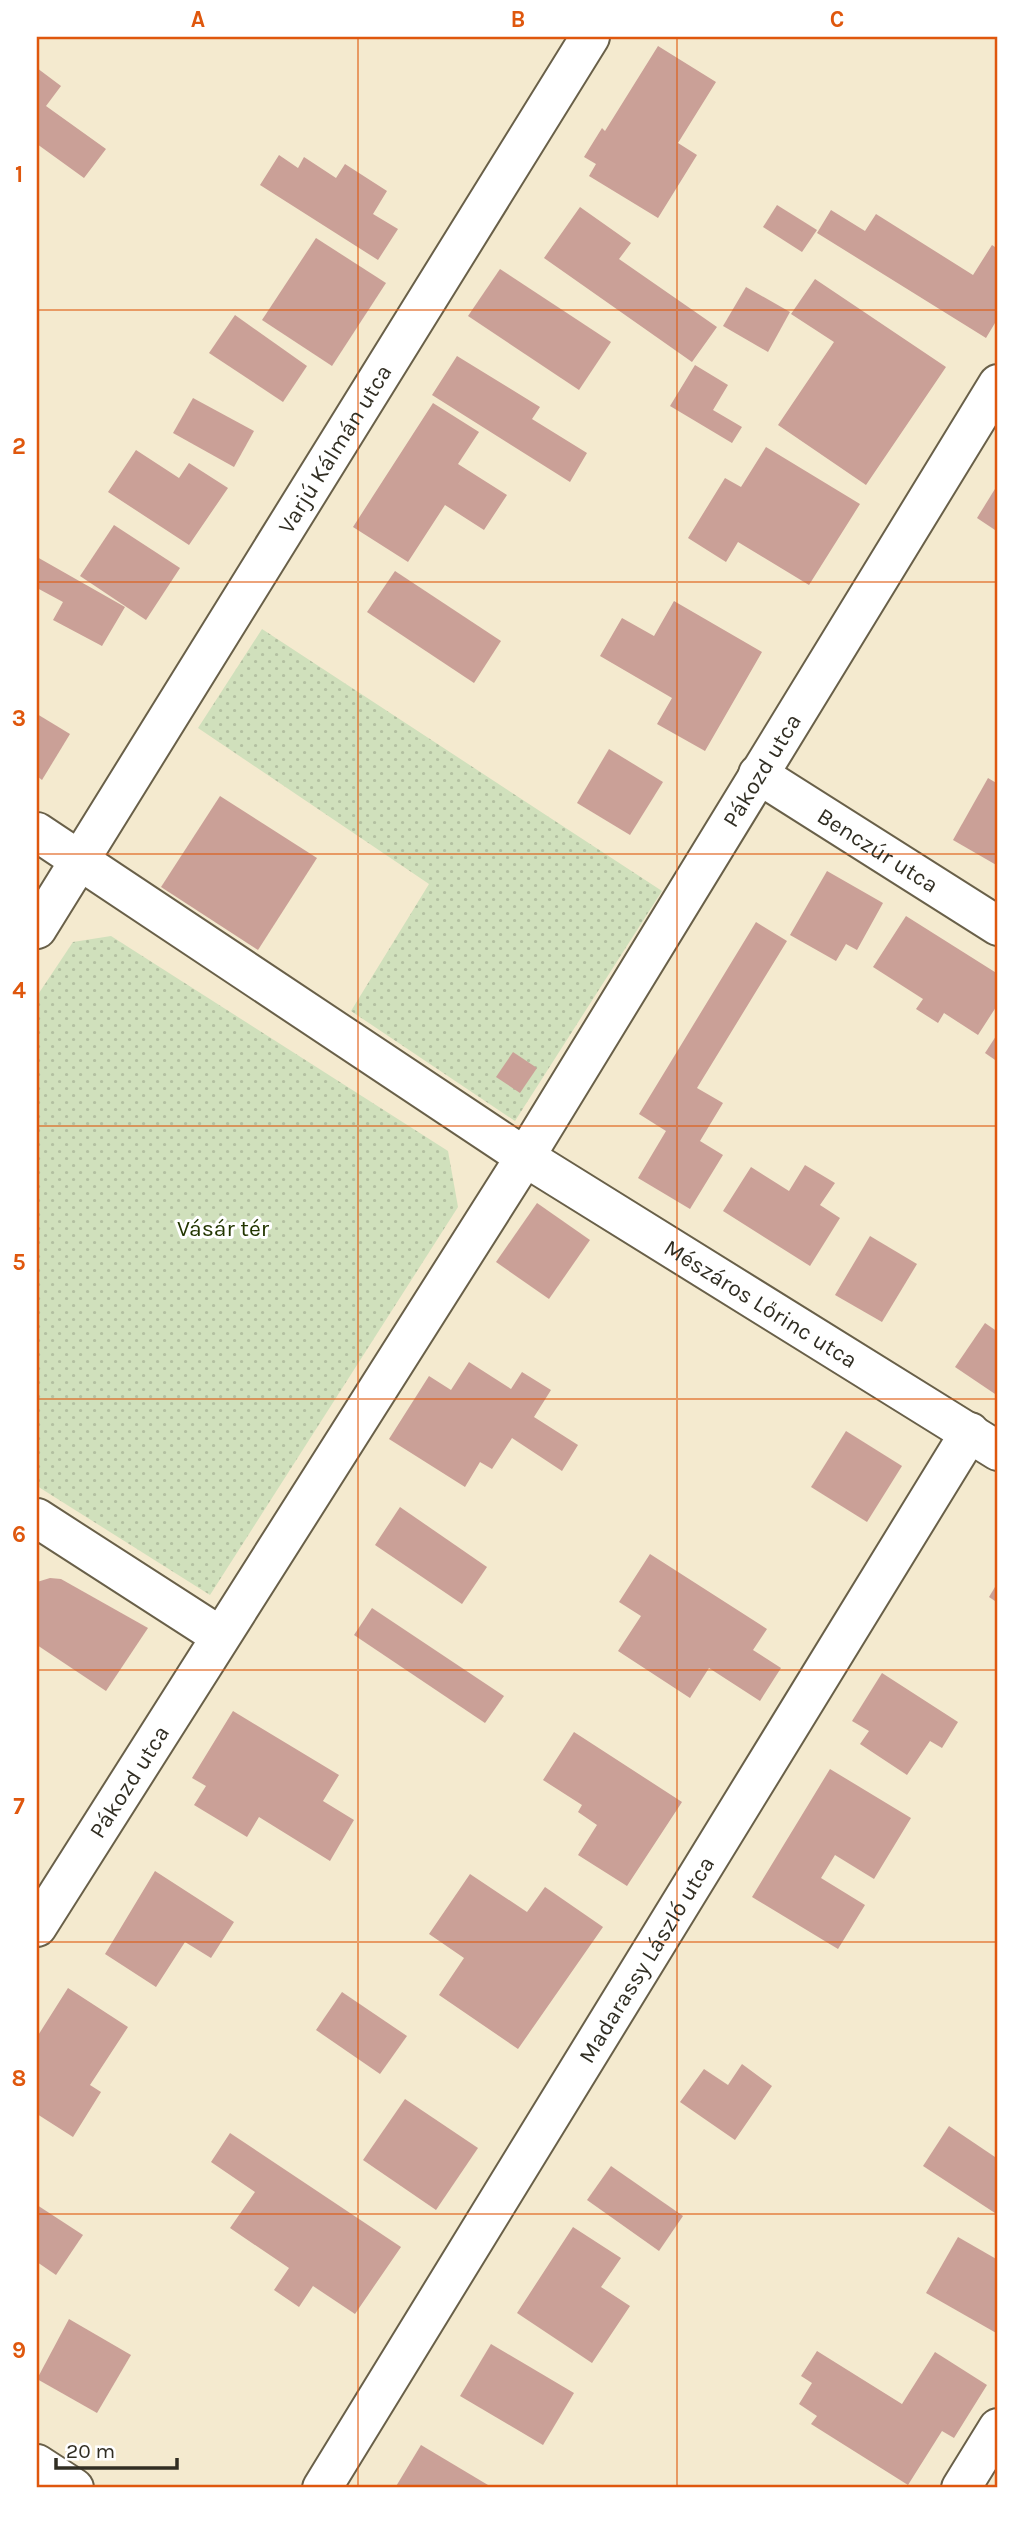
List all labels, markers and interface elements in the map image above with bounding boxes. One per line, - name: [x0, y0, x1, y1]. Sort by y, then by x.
- text: A: [191, 6, 205, 33]
- text: B: [511, 6, 525, 33]
- text: C: [830, 6, 844, 33]
- text: 1: [15, 161, 23, 188]
- street label: Varjú Kálmán utca: [273, 360, 398, 538]
- text: 2: [12, 433, 26, 460]
- text: 3: [12, 705, 26, 732]
- street label: Pákozd utca: [717, 709, 807, 832]
- street label: Benczúr utca: [812, 802, 943, 899]
- text: 4: [12, 977, 26, 1004]
- park label: Vásár tér: [177, 1215, 270, 1242]
- street label: Mészáros Lőrinc utca: [659, 1234, 862, 1374]
- text: 5: [12, 1249, 26, 1276]
- text: 6: [12, 1521, 26, 1548]
- street label: Pákozd utca: [84, 1721, 175, 1843]
- text: 7: [13, 1793, 25, 1820]
- street label: Madarassy László utca: [573, 1852, 720, 2068]
- text: 8: [12, 2065, 26, 2092]
- text: 9: [12, 2337, 26, 2364]
- scale bar: [56, 2427, 177, 2471]
- text: 20 m: [66, 2439, 115, 2463]

